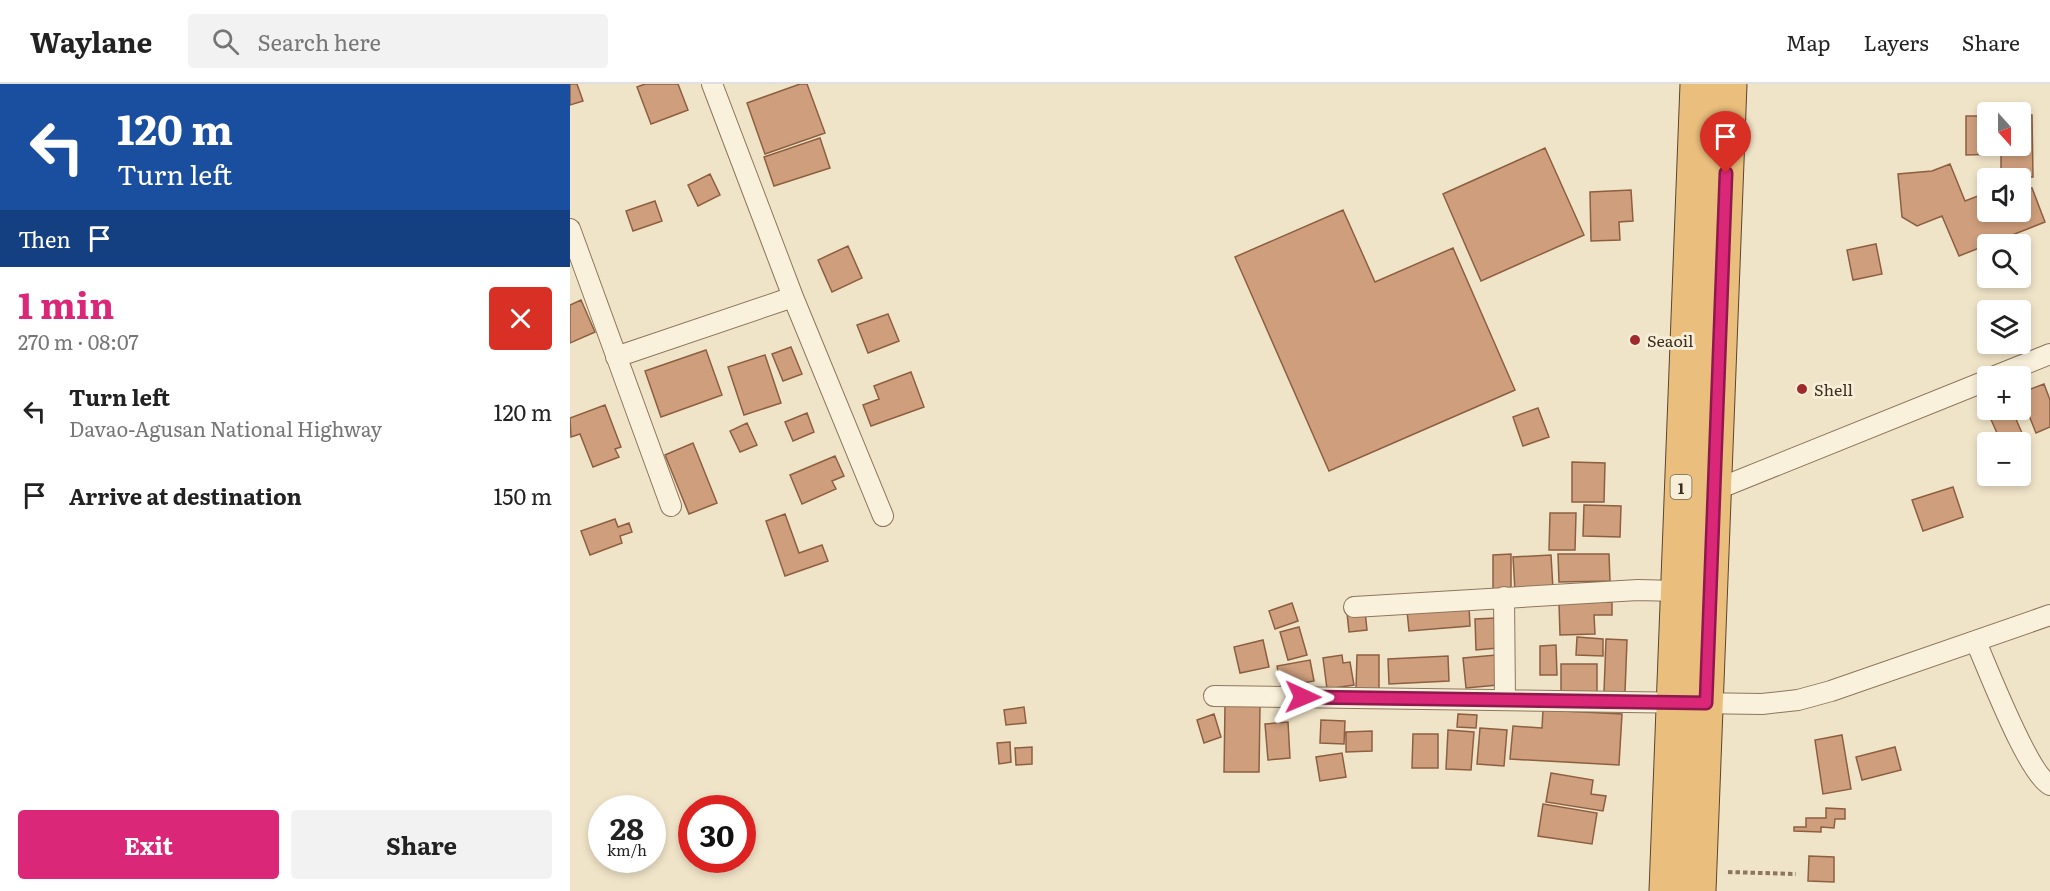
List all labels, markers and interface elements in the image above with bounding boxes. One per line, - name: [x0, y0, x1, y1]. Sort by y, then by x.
- search box: [188, 14, 608, 68]
- text: Waylane: [30, 20, 152, 62]
- icon: search: [209, 25, 242, 58]
- text: Search here: [257, 25, 381, 58]
- text: Map: [1786, 26, 1831, 57]
- text: Layers: [1864, 26, 1929, 57]
- text: Share: [1962, 26, 2020, 57]
- text: 120 m: [117, 96, 233, 158]
- north arrow: [1977, 102, 2031, 156]
- map controls: [1977, 102, 2031, 486]
- icon: left: [18, 108, 96, 186]
- pin: [1700, 111, 1751, 173]
- icon: arrive: [1709, 120, 1742, 153]
- text: Turn left: [117, 153, 232, 193]
- button: sound: [1977, 168, 2031, 222]
- text: Then: [18, 222, 71, 255]
- icon: arrive: [83, 222, 116, 255]
- button: search: [1977, 234, 2031, 288]
- text: 1 min: [18, 277, 114, 330]
- button: close: [489, 287, 552, 350]
- button: layers: [1977, 300, 2031, 354]
- text: 270 m · 08:07: [18, 326, 139, 356]
- place label: Seaoil: [1647, 328, 1693, 352]
- marker: Seaoil: [1628, 333, 1642, 347]
- button: +: [1977, 366, 2031, 420]
- place label: Shell: [1814, 377, 1853, 401]
- text: Turn left: [69, 380, 170, 413]
- marker: Shell: [1795, 382, 1809, 396]
- icon: left: [18, 395, 51, 428]
- text: 120 m: [493, 395, 552, 428]
- text: Davao-Agusan National Highway: [69, 413, 382, 443]
- button: −: [1977, 432, 2031, 486]
- road number: 1: [1670, 475, 1692, 499]
- icon: arrive: [18, 479, 51, 512]
- text: Arrive at destination: [69, 479, 302, 512]
- text: 150 m: [493, 479, 552, 512]
- position arrow: [1271, 665, 1335, 729]
- speed limit sign: 30: [678, 795, 756, 873]
- text: 28: [610, 805, 644, 849]
- button: Exit: [18, 810, 279, 879]
- button: Share: [291, 810, 552, 879]
- text: km/h: [607, 838, 647, 861]

